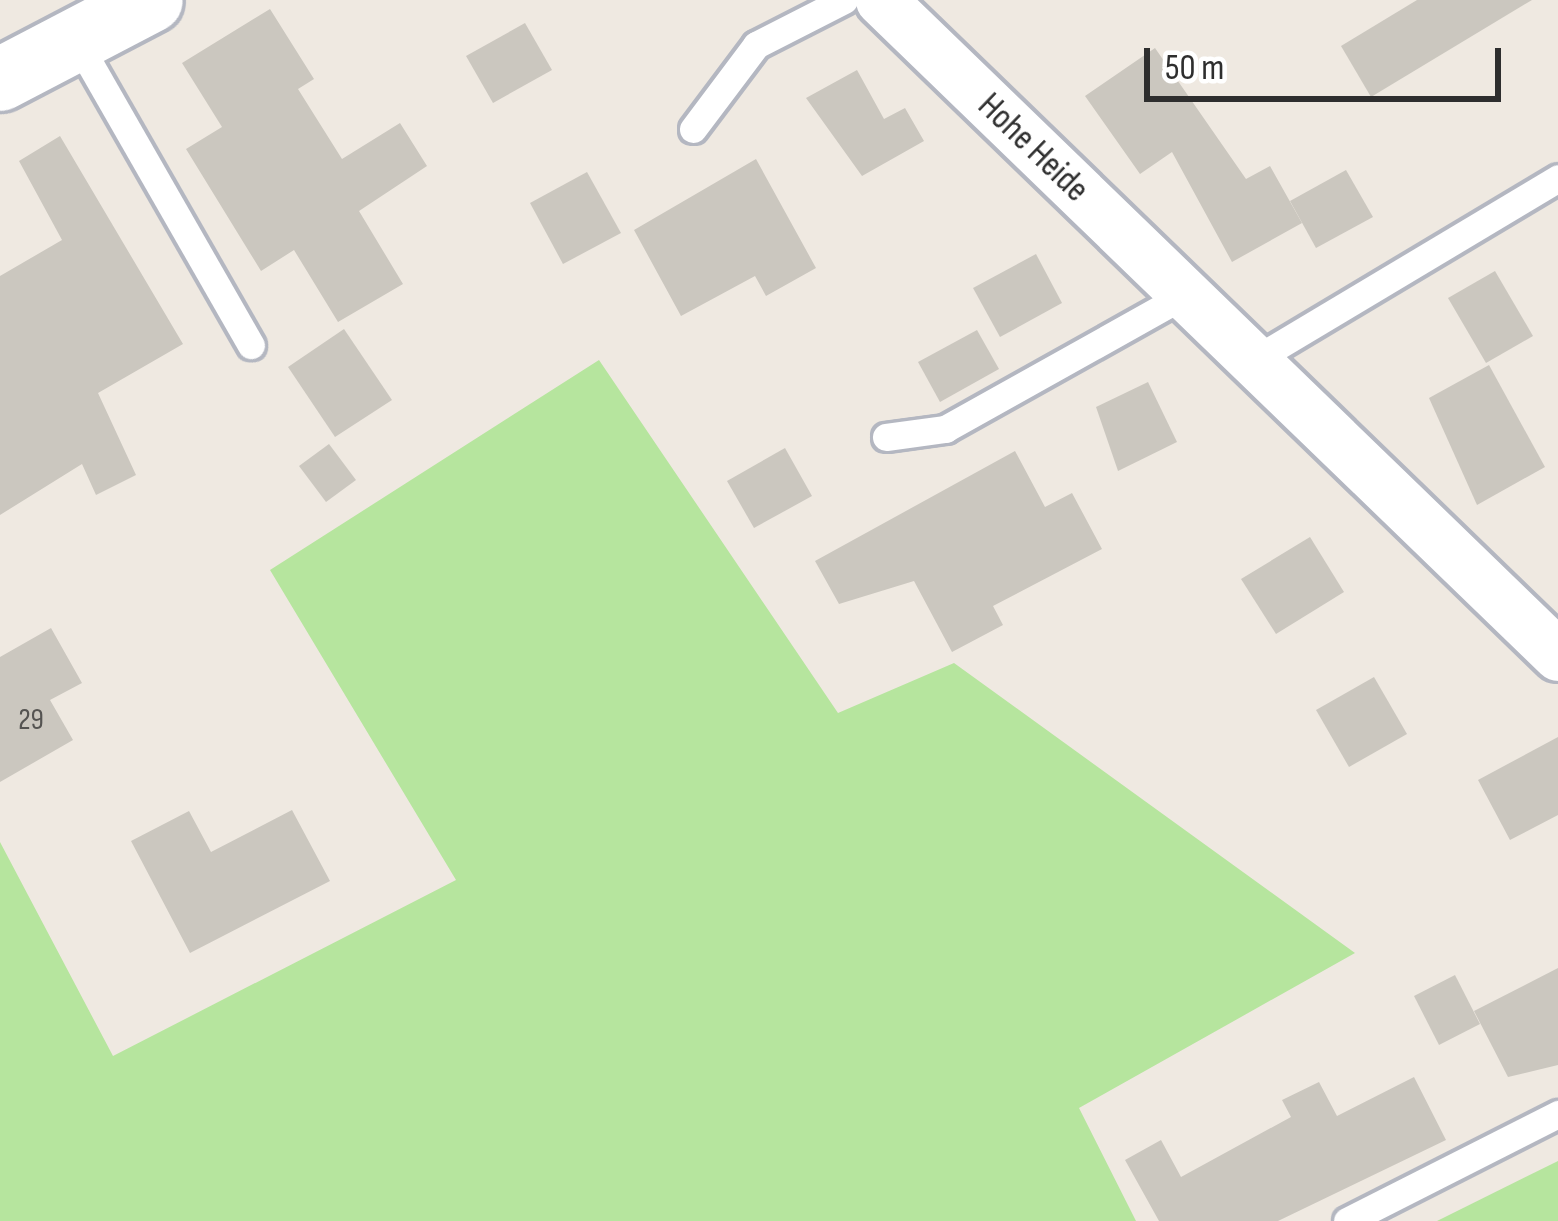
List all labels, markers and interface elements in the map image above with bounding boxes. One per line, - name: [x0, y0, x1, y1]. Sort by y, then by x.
- scale bar: [1150, 24, 1507, 98]
- text: 50 m: [1165, 47, 1224, 90]
- street label: Hohe Heide: [968, 85, 1098, 211]
- house number: 29: [18, 702, 44, 738]

